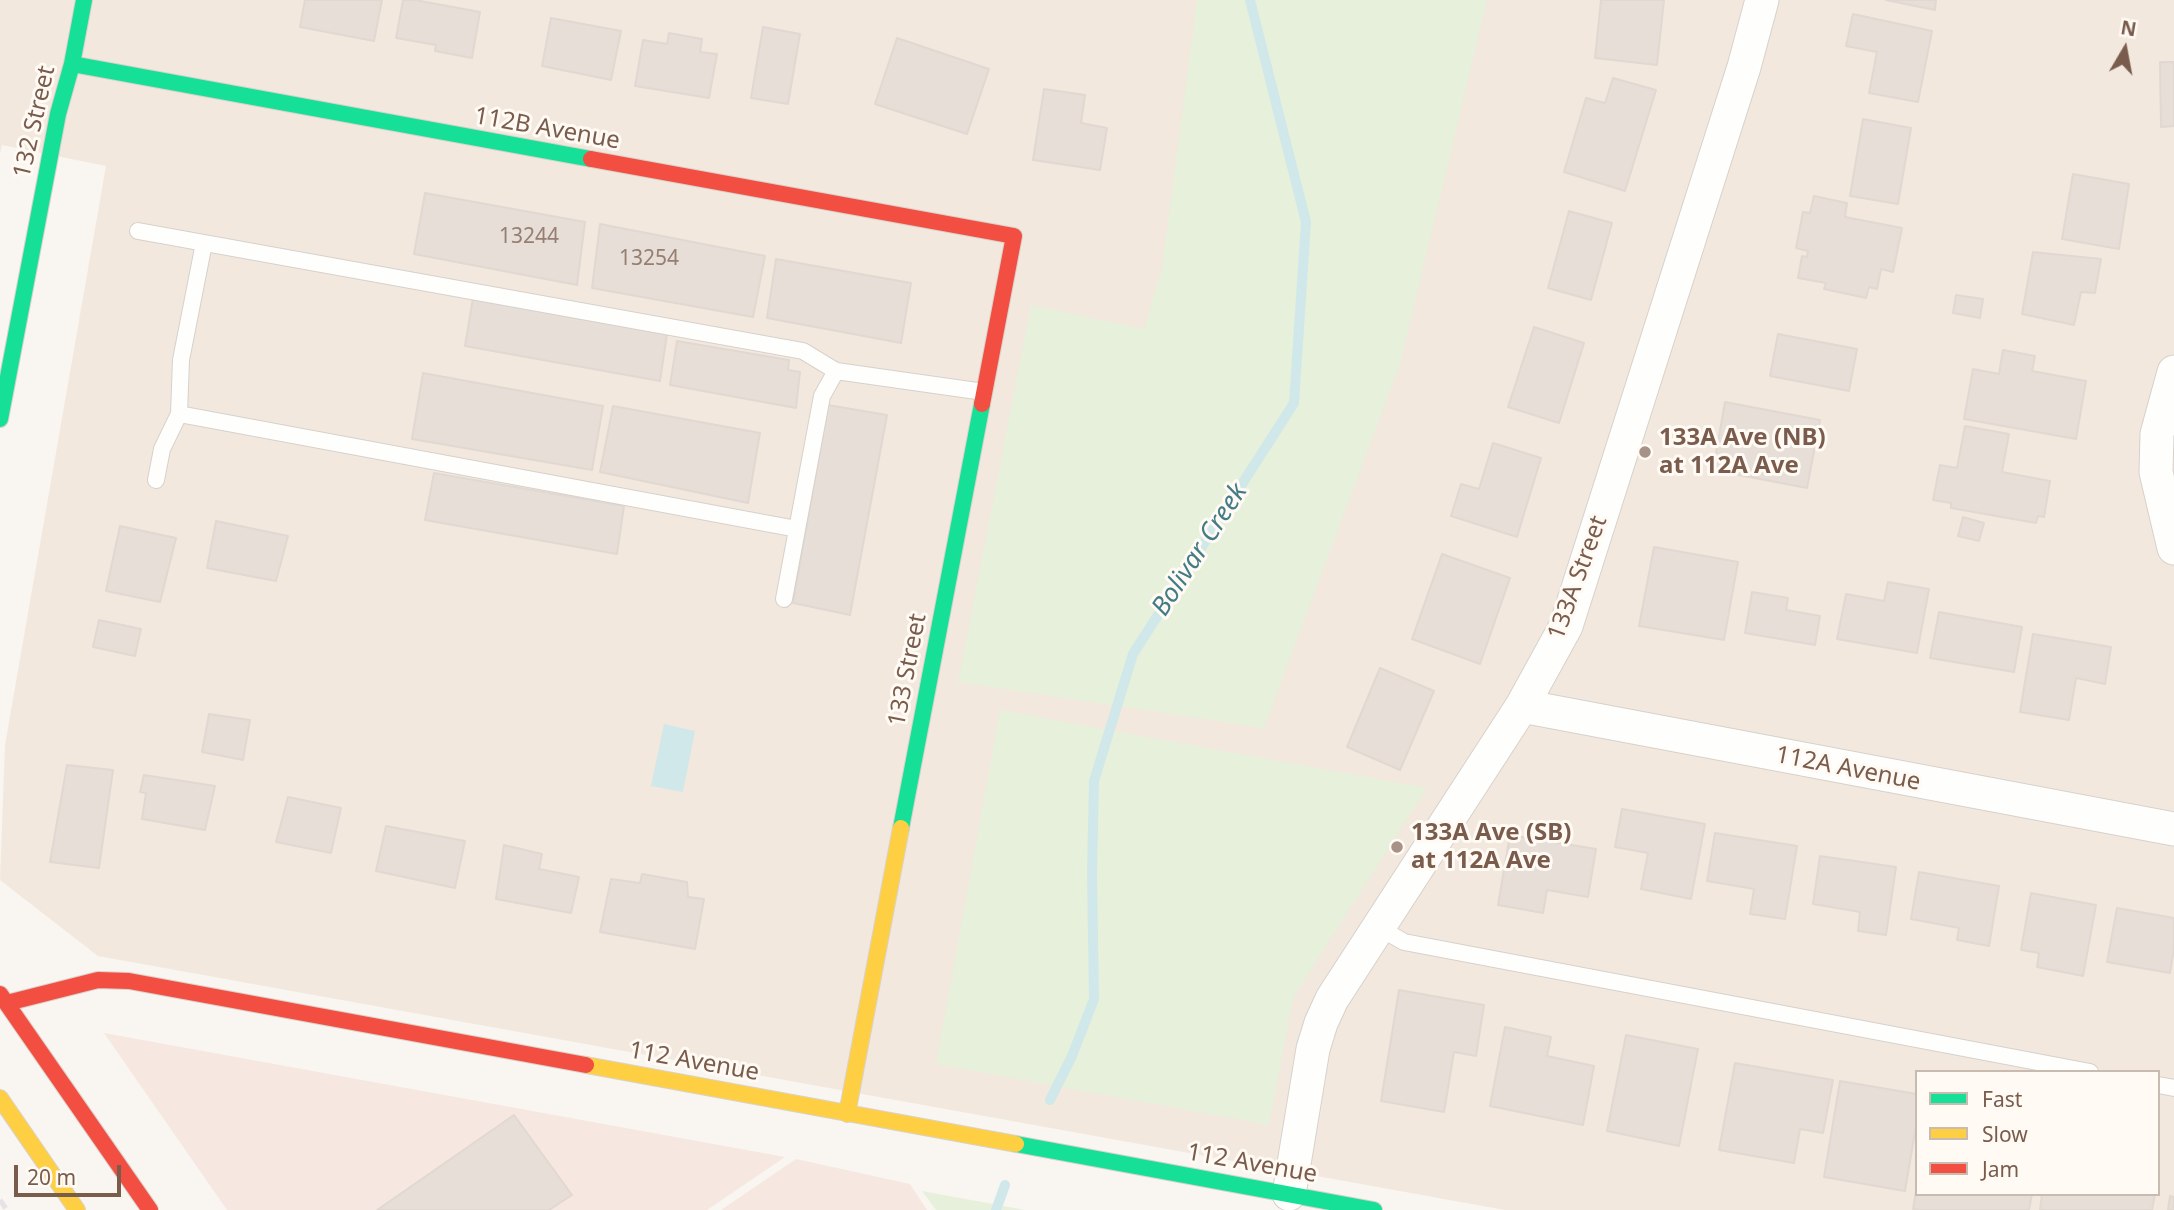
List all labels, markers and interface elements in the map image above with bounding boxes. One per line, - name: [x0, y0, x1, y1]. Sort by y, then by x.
- north arrow: [2090, 14, 2160, 84]
- text: N: [2119, 14, 2139, 42]
- street label: 132 Street: [8, 63, 62, 181]
- street label: 112B Avenue: [472, 102, 622, 156]
- house number: 13244: [499, 224, 559, 250]
- house number: 13254: [619, 246, 679, 272]
- place label: 133A Ave (NB) at 112A Ave: [1659, 424, 1826, 480]
- marker: 133A Ave (NB) at 112A Ave: [1637, 444, 1653, 460]
- water label: Bolivar Creek: [1146, 478, 1254, 622]
- street label: 133A Street: [1542, 512, 1614, 644]
- street label: 133 Street: [883, 611, 933, 729]
- street label: 112A Avenue: [1773, 741, 1923, 797]
- place label: 133A Ave (SB) at 112A Ave: [1411, 819, 1571, 875]
- marker: 133A Ave (SB) at 112A Ave: [1389, 839, 1405, 855]
- street label: 112 Avenue: [627, 1036, 761, 1088]
- legend: [1915, 1070, 2160, 1196]
- text: Fast: [1982, 1085, 2022, 1113]
- text: Slow: [1982, 1120, 2028, 1148]
- street label: 112 Avenue: [1185, 1138, 1319, 1190]
- scale bar: [18, 1150, 124, 1194]
- text: Jam: [1982, 1155, 2019, 1183]
- text: 20 m: [27, 1163, 76, 1191]

